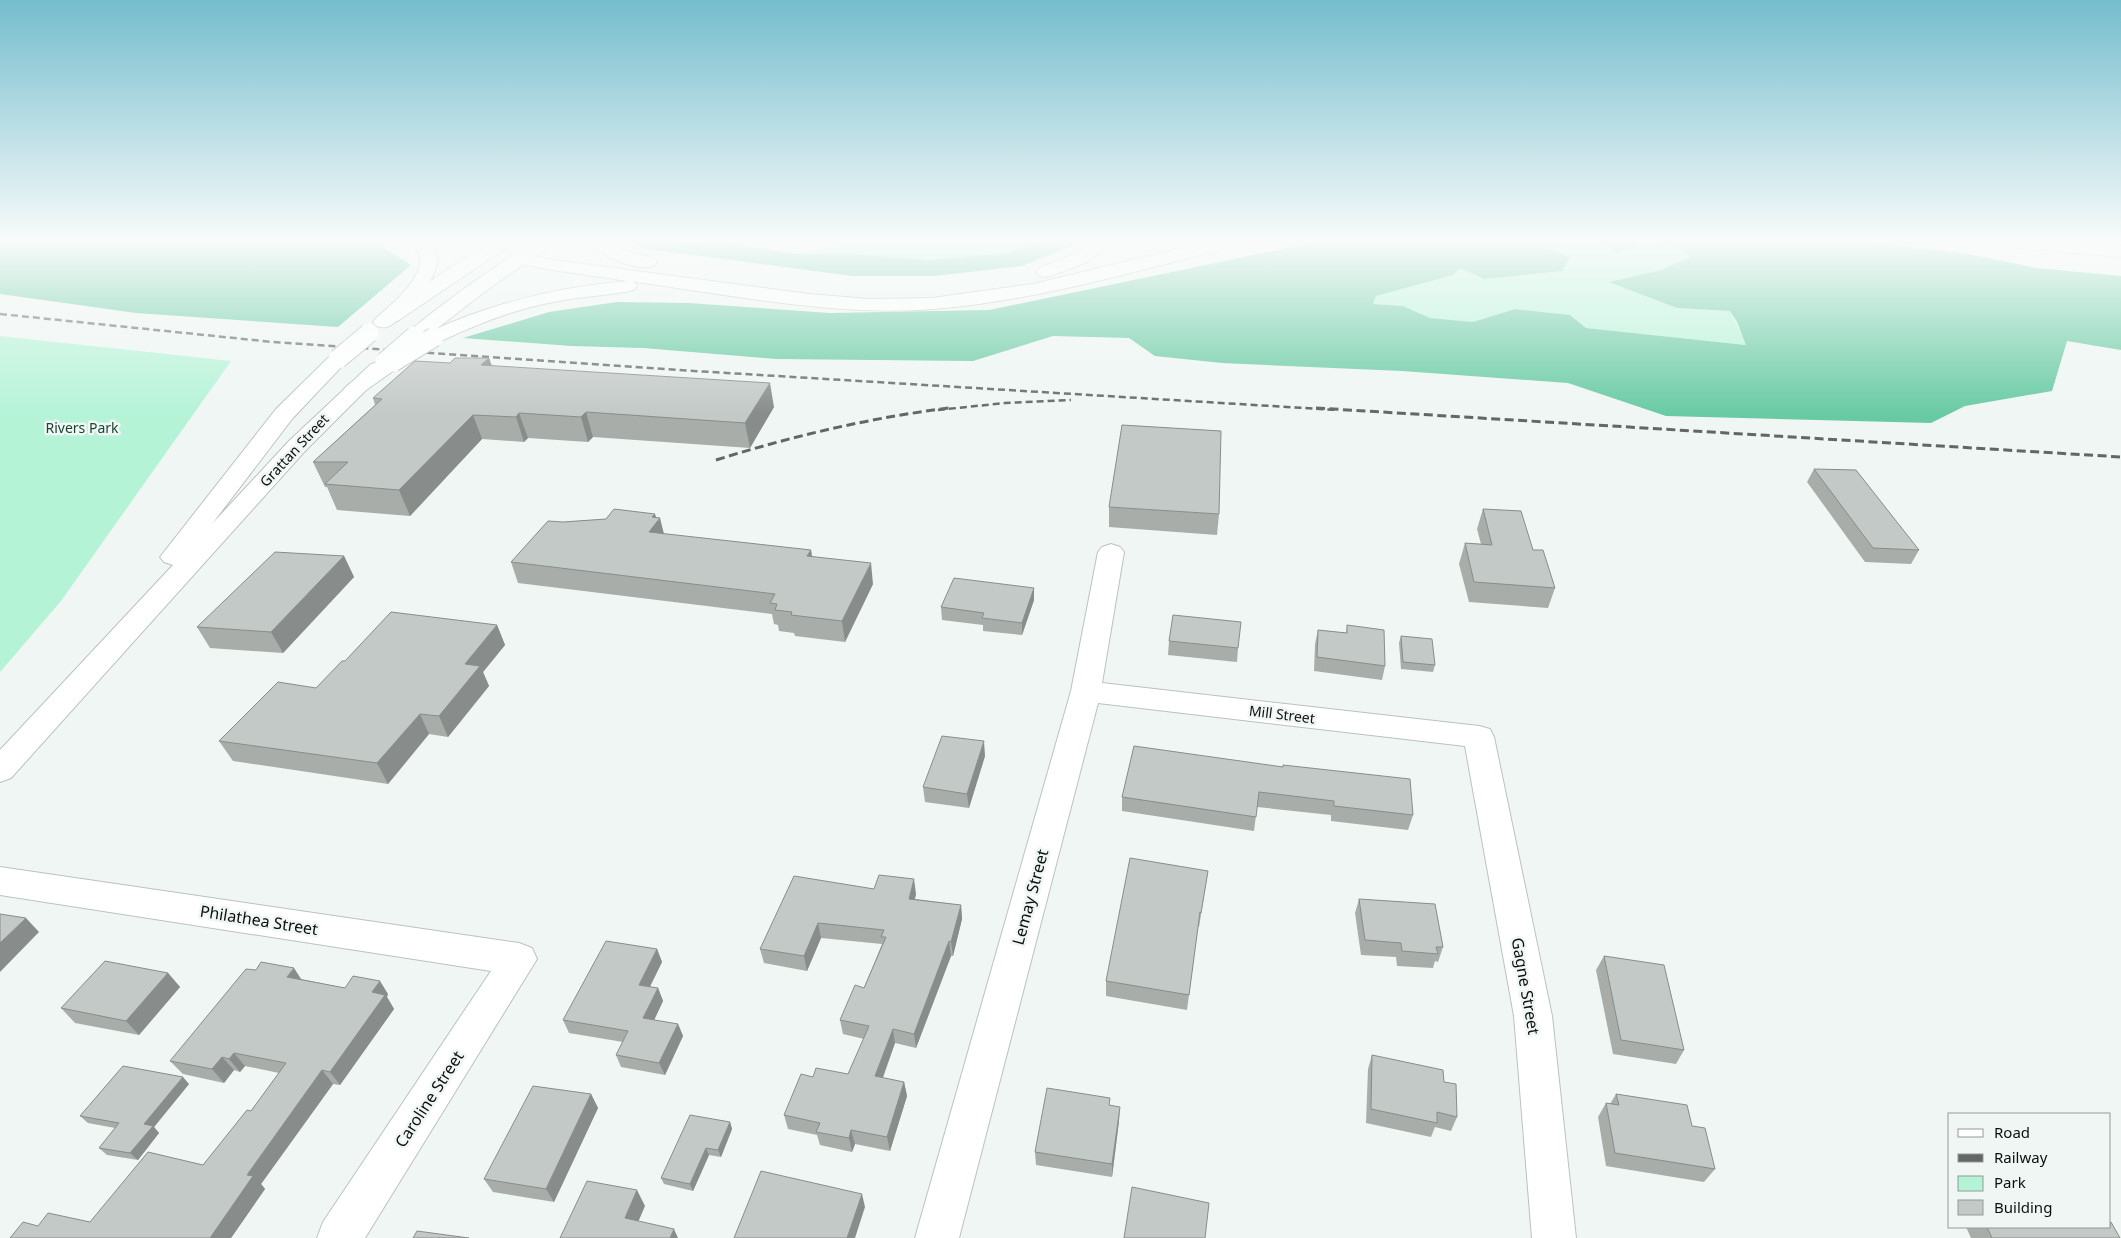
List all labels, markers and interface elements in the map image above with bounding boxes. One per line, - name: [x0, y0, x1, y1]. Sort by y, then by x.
- street label: Grattan Street: [255, 410, 333, 490]
- park label: Rivers Park: [45, 418, 119, 437]
- street label: Mill Street: [1248, 701, 1316, 727]
- street label: Lemay Street: [1007, 846, 1053, 947]
- street label: Philathea Street: [198, 900, 320, 940]
- street label: Gagne Street: [1507, 936, 1545, 1036]
- street label: Caroline Street: [390, 1046, 469, 1152]
- legend: [1948, 1113, 2111, 1228]
- text: Road: [1994, 1122, 2030, 1142]
- text: Railway: [1994, 1147, 2048, 1167]
- text: Park: [1994, 1172, 2026, 1192]
- text: Building: [1994, 1197, 2052, 1217]

